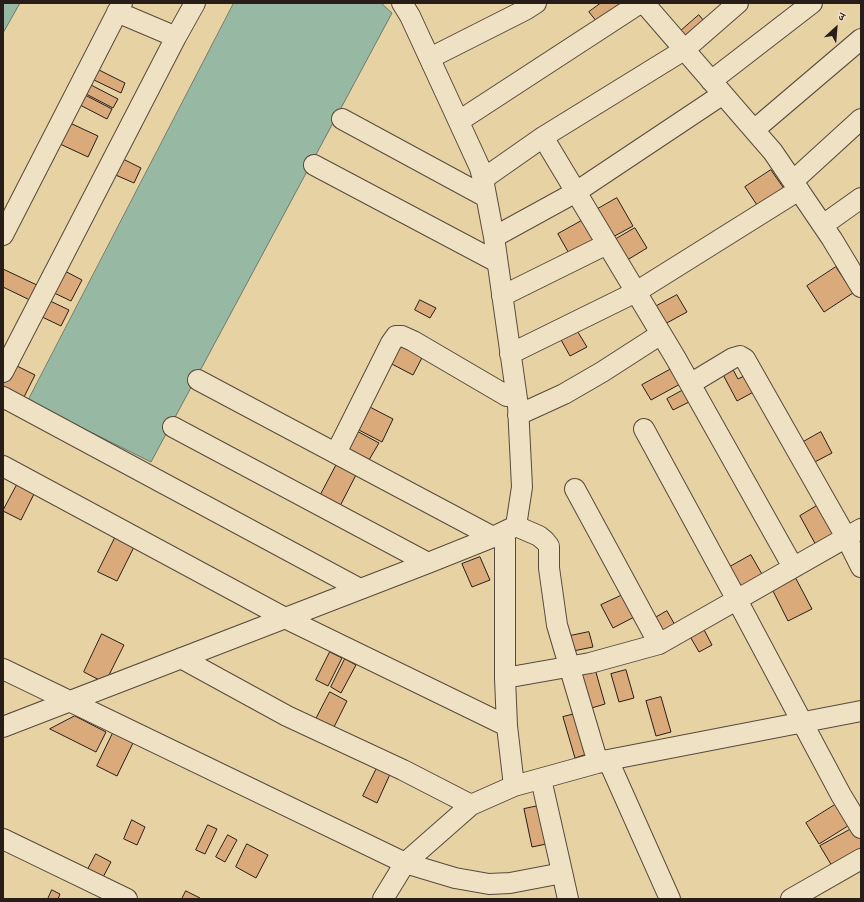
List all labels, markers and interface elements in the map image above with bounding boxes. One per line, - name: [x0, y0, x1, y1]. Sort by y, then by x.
- north arrow: [816, 8, 856, 48]
- text: उ: [836, 10, 847, 25]

